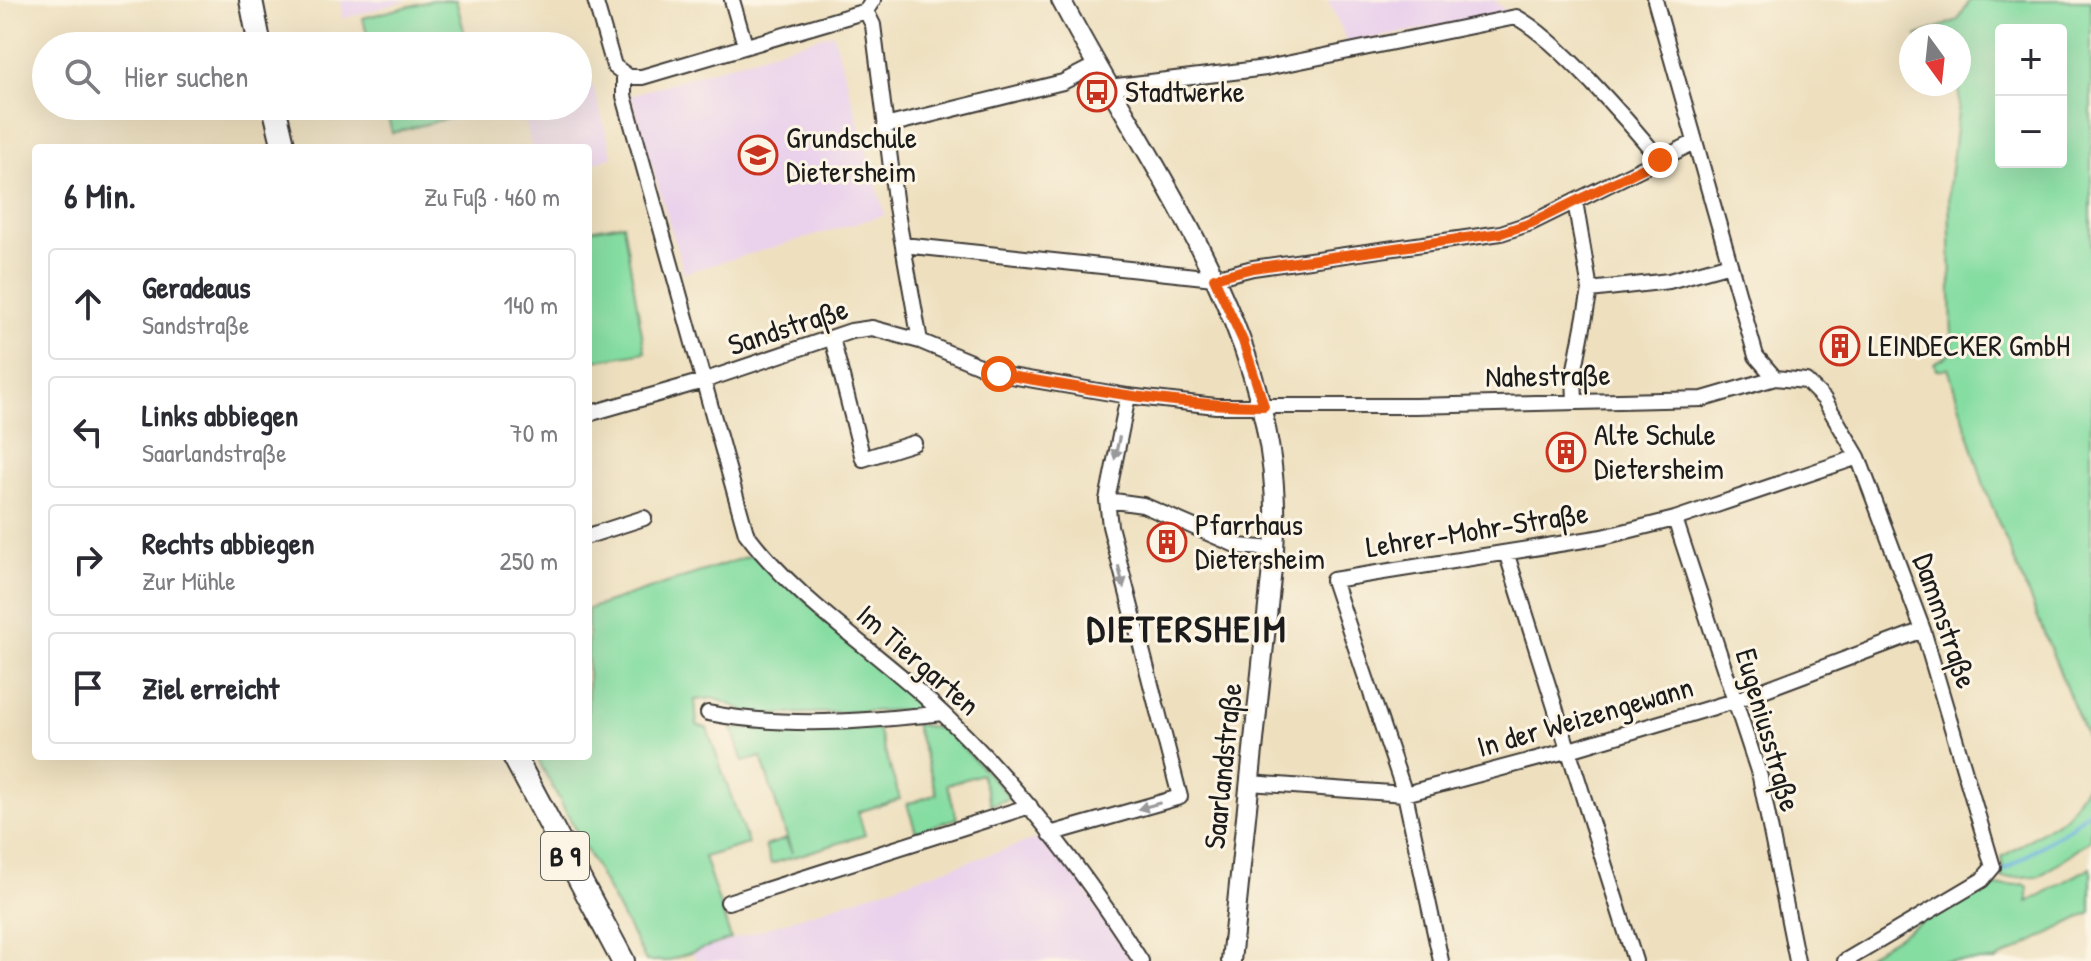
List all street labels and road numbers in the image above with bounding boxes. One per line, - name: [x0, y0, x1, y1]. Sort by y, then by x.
- street label: Sandstraße: [723, 288, 853, 364]
- street label: Nahestraße: [1485, 354, 1611, 396]
- street label: Lehrer-Mohr-Straße: [1363, 492, 1591, 566]
- street label: Dammstraße: [1904, 548, 1988, 693]
- street label: Im Tiergarten: [849, 595, 989, 724]
- street label: Eugeniusstraße: [1727, 644, 1811, 816]
- street label: In der Weizengewann: [1472, 666, 1697, 766]
- street label: Saarlandstraße: [1193, 681, 1251, 851]
- road number: B 9: [541, 832, 589, 880]

